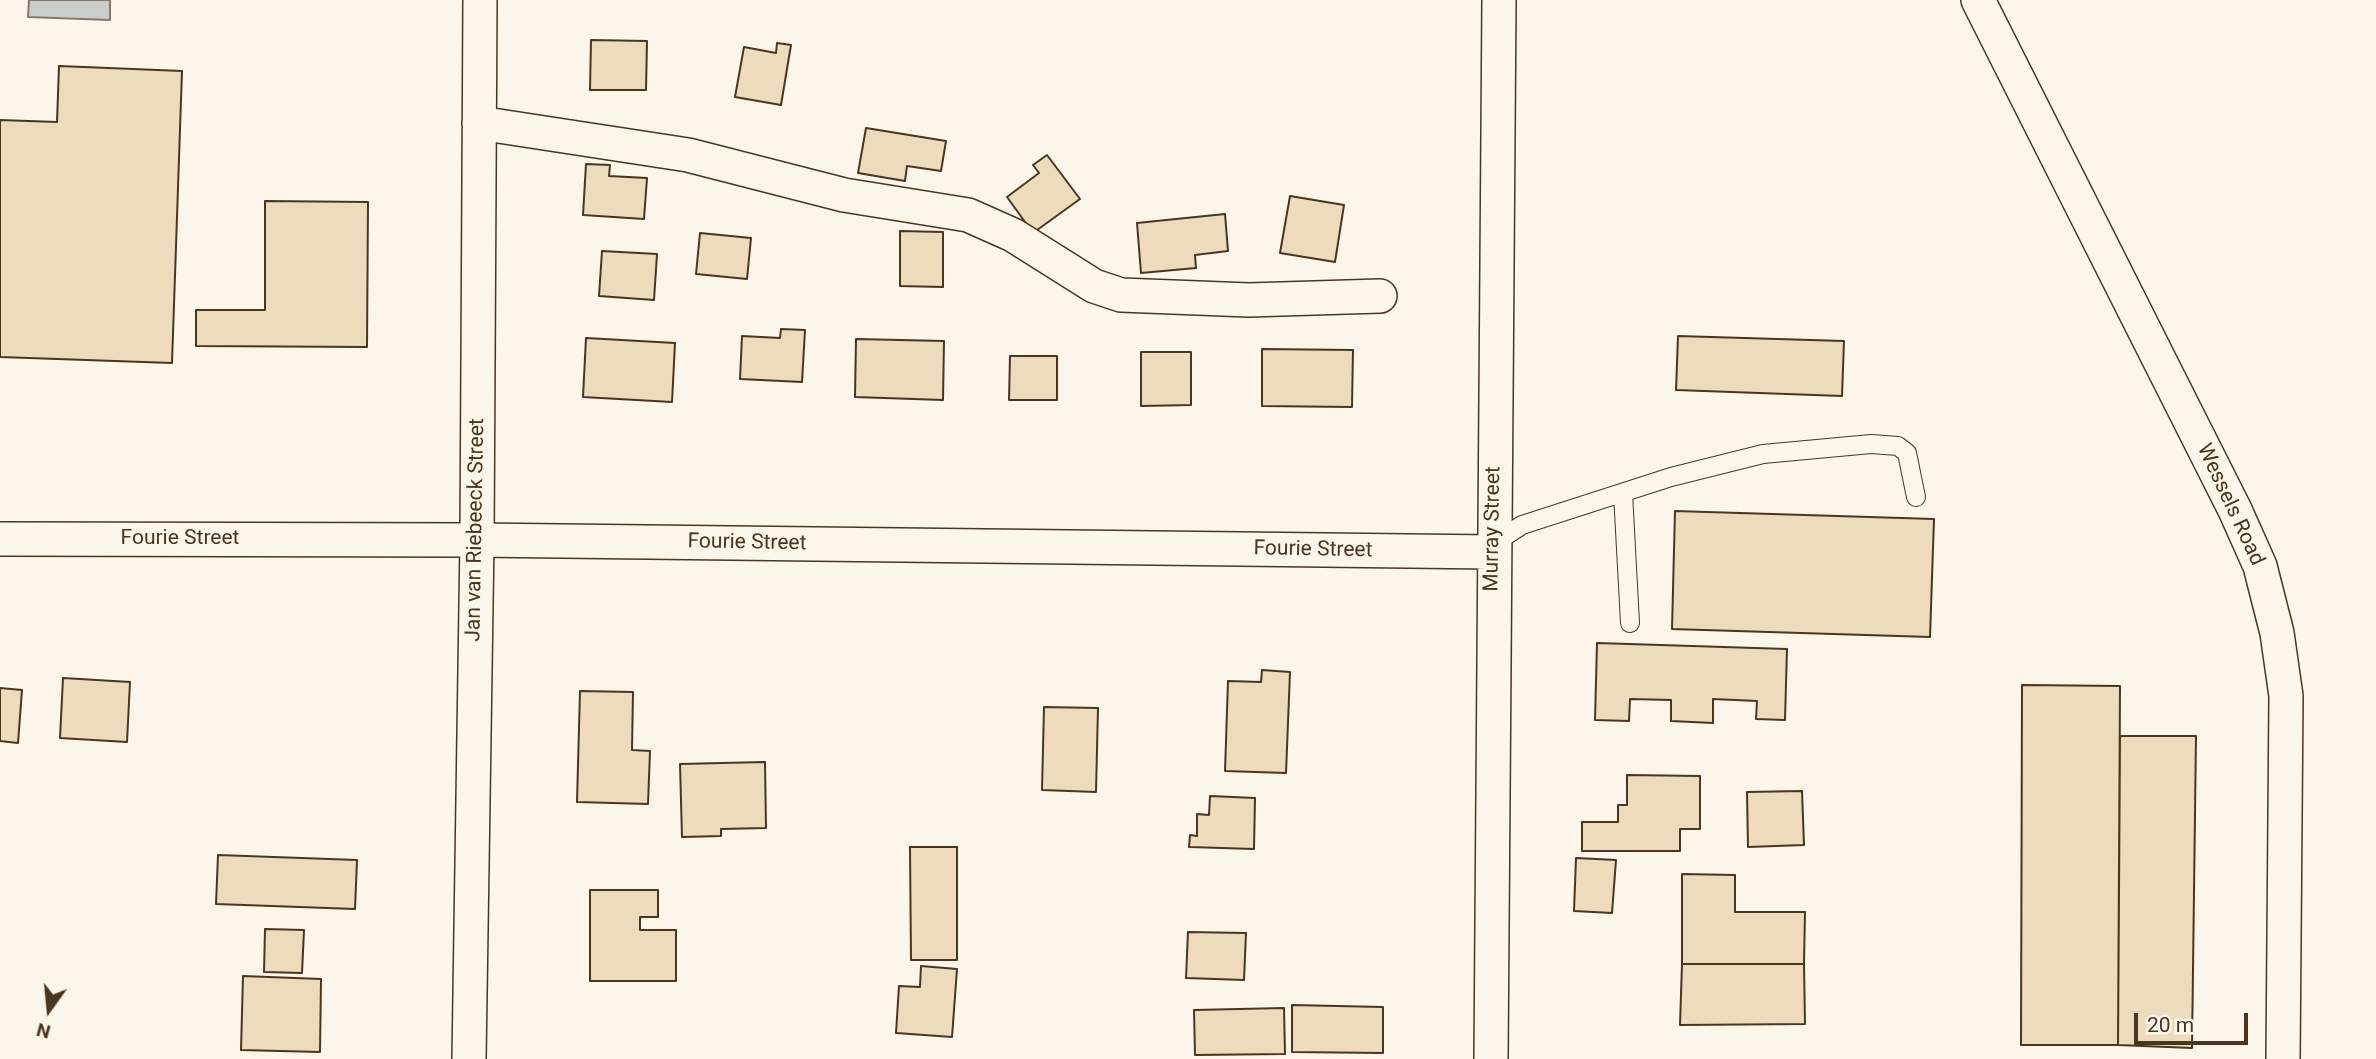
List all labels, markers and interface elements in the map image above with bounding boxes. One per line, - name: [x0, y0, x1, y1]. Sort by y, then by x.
- street label: Jan van Riebeeck Street: [461, 418, 491, 642]
- street label: Wessels Road: [2191, 440, 2269, 570]
- street label: Murray Street: [1479, 466, 1507, 592]
- street label: Fourie Street: [121, 526, 239, 552]
- street label: Fourie Street: [687, 529, 807, 557]
- street label: Fourie Street: [1253, 536, 1373, 564]
- north arrow: [14, 975, 84, 1045]
- scale bar: [2138, 1000, 2252, 1044]
- text: 20 m: [2147, 1013, 2194, 1037]
- text: N: [34, 1018, 53, 1044]

